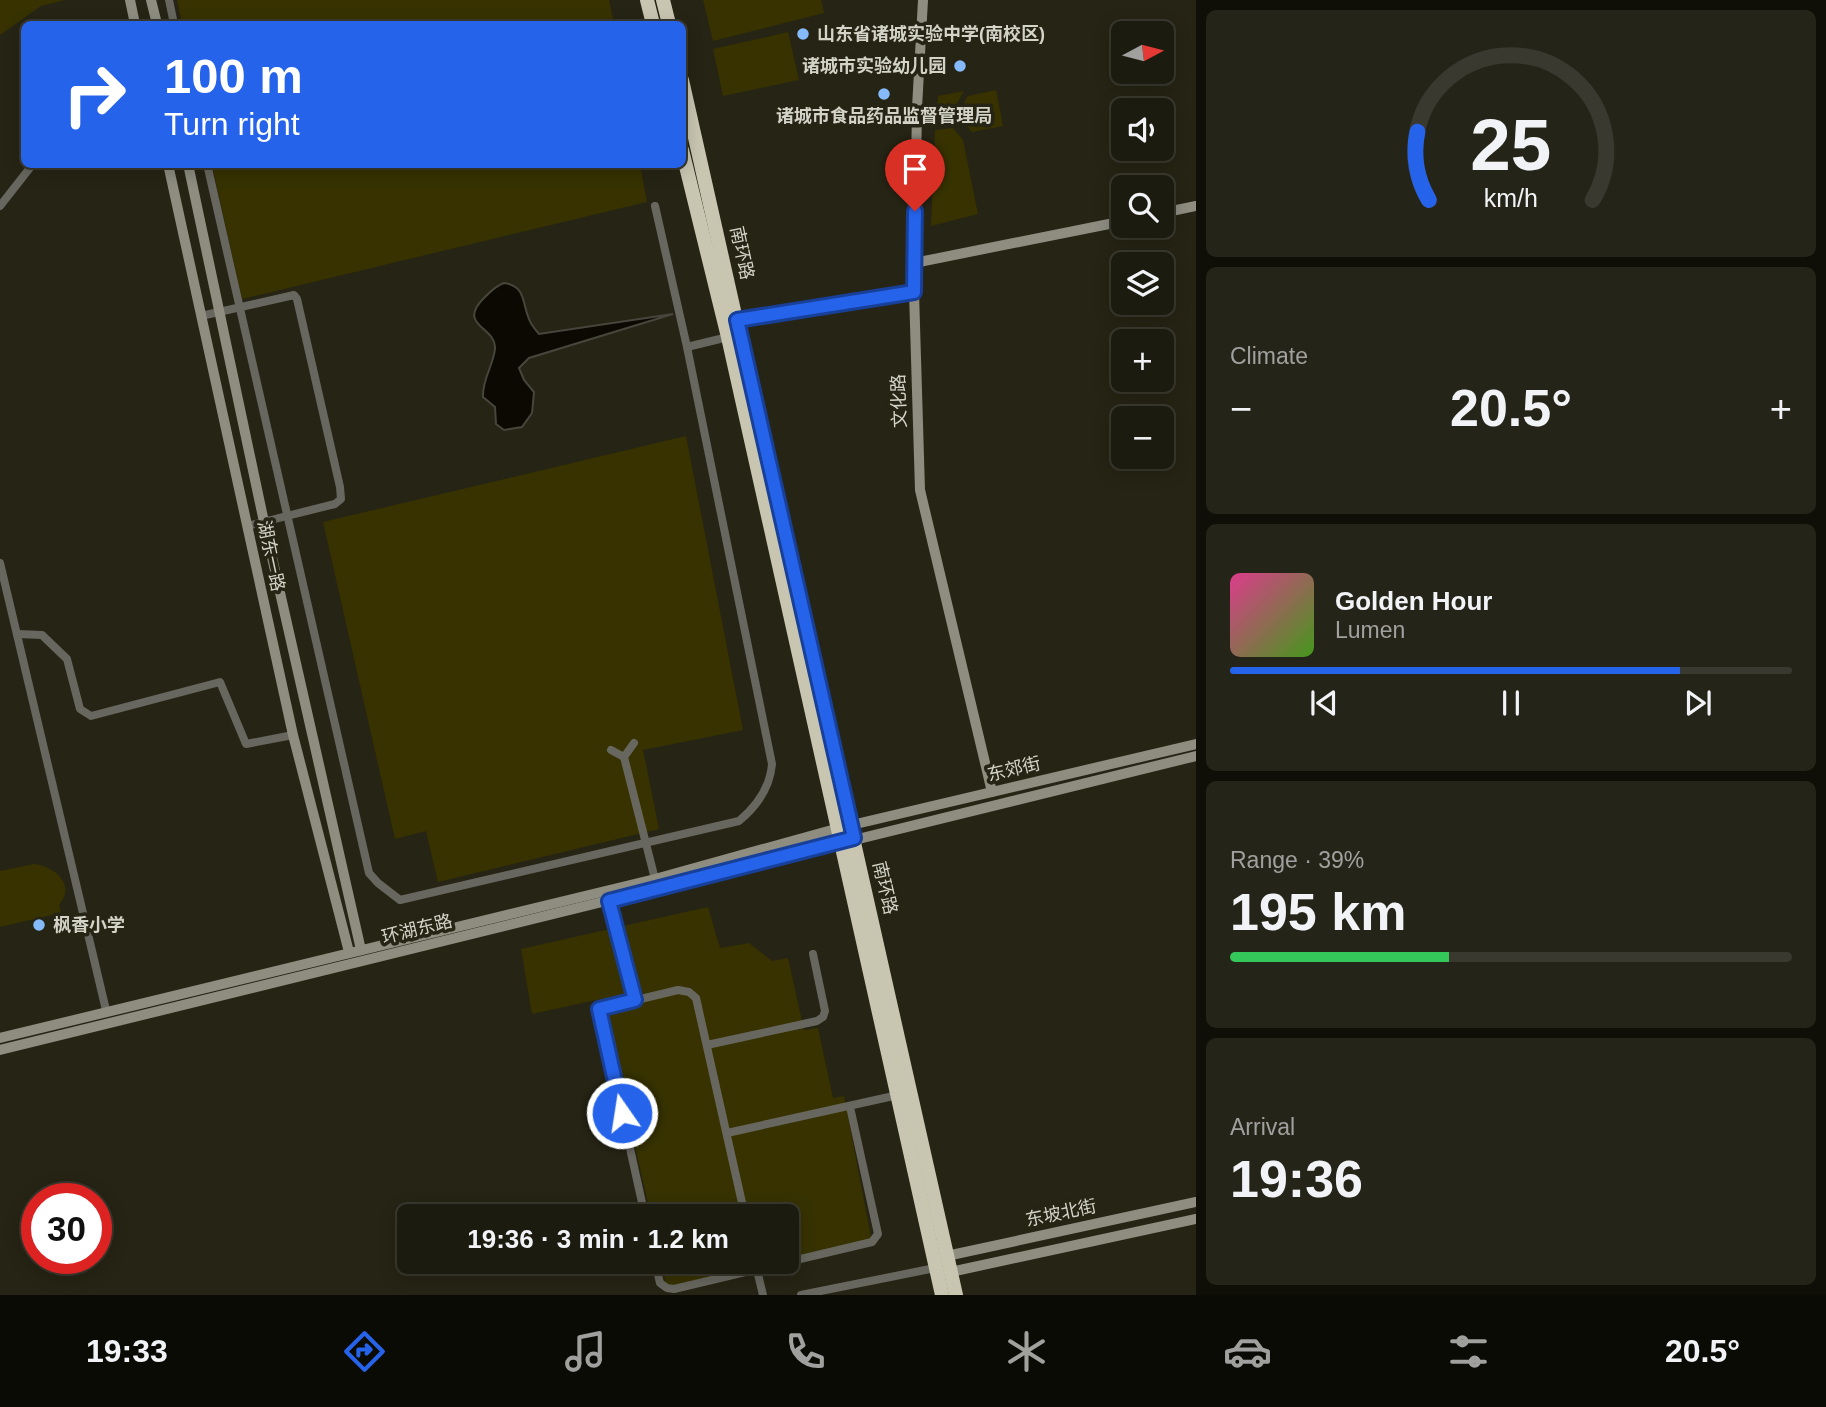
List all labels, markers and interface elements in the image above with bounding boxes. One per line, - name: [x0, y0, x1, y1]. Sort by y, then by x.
- north arrow: [1111, 21, 1174, 84]
- map controls: [1111, 21, 1174, 469]
- place label: 山东省诸城实验中学(南校区): [817, 24, 1045, 44]
- marker: 山东省诸城实验中学(南校区): [795, 26, 811, 42]
- icon: right: [49, 49, 140, 140]
- text: 100 m: [164, 49, 303, 103]
- place label: 诸城市实验幼儿园: [802, 56, 946, 76]
- marker: 诸城市实验幼儿园: [952, 58, 968, 74]
- marker: 诸城市食品药品监督管理局: [876, 86, 892, 102]
- button: sound: [1111, 98, 1174, 161]
- text: 25: [1471, 104, 1551, 185]
- text: Turn right: [164, 106, 300, 142]
- place label: 诸城市食品药品监督管理局: [776, 106, 992, 126]
- pin: [885, 139, 945, 211]
- icon: arrive: [896, 150, 934, 188]
- button: search: [1111, 175, 1174, 238]
- text: km/h: [1484, 183, 1538, 211]
- street label: 南环路: [727, 225, 757, 281]
- button: layers: [1111, 252, 1174, 315]
- button: +: [1111, 329, 1174, 392]
- text: Climate: [1230, 343, 1308, 369]
- street label: 文化路: [888, 374, 910, 428]
- text: 20.5°: [1450, 379, 1572, 437]
- text: −: [1230, 388, 1252, 430]
- text: +: [1770, 388, 1792, 430]
- button: −: [1111, 406, 1174, 469]
- street label: 湖东一路: [254, 519, 288, 593]
- text: Golden Hour: [1335, 586, 1492, 616]
- text: Lumen: [1335, 617, 1405, 643]
- icon: previous: [1305, 684, 1343, 722]
- icon: pause: [1492, 684, 1530, 722]
- icon: next: [1679, 684, 1717, 722]
- street label: 东郊街: [985, 753, 1043, 785]
- text: Range · 39%: [1230, 847, 1364, 873]
- street label: 南环路: [869, 859, 901, 917]
- text: 195 km: [1230, 883, 1406, 941]
- street label: 环湖东路: [380, 911, 454, 947]
- place label: 枫香小学: [53, 915, 125, 935]
- marker: 枫香小学: [31, 917, 47, 933]
- position arrow: [585, 1076, 659, 1150]
- text: Arrival: [1230, 1114, 1295, 1140]
- text: 19:36: [1230, 1150, 1363, 1208]
- speed limit sign: 30: [21, 1183, 112, 1274]
- street label: 东坡北街: [1024, 1196, 1098, 1230]
- text: 19:36 · 3 min · 1.2 km: [467, 1224, 729, 1254]
- icon: directions: [340, 1327, 389, 1376]
- icon: music: [561, 1327, 610, 1376]
- icon: phone: [781, 1327, 830, 1376]
- icon: climate: [1002, 1327, 1051, 1376]
- icon: car: [1223, 1327, 1272, 1376]
- icon: filters: [1444, 1327, 1493, 1376]
- text: 19:33: [86, 1333, 168, 1369]
- text: 20.5°: [1665, 1333, 1740, 1369]

